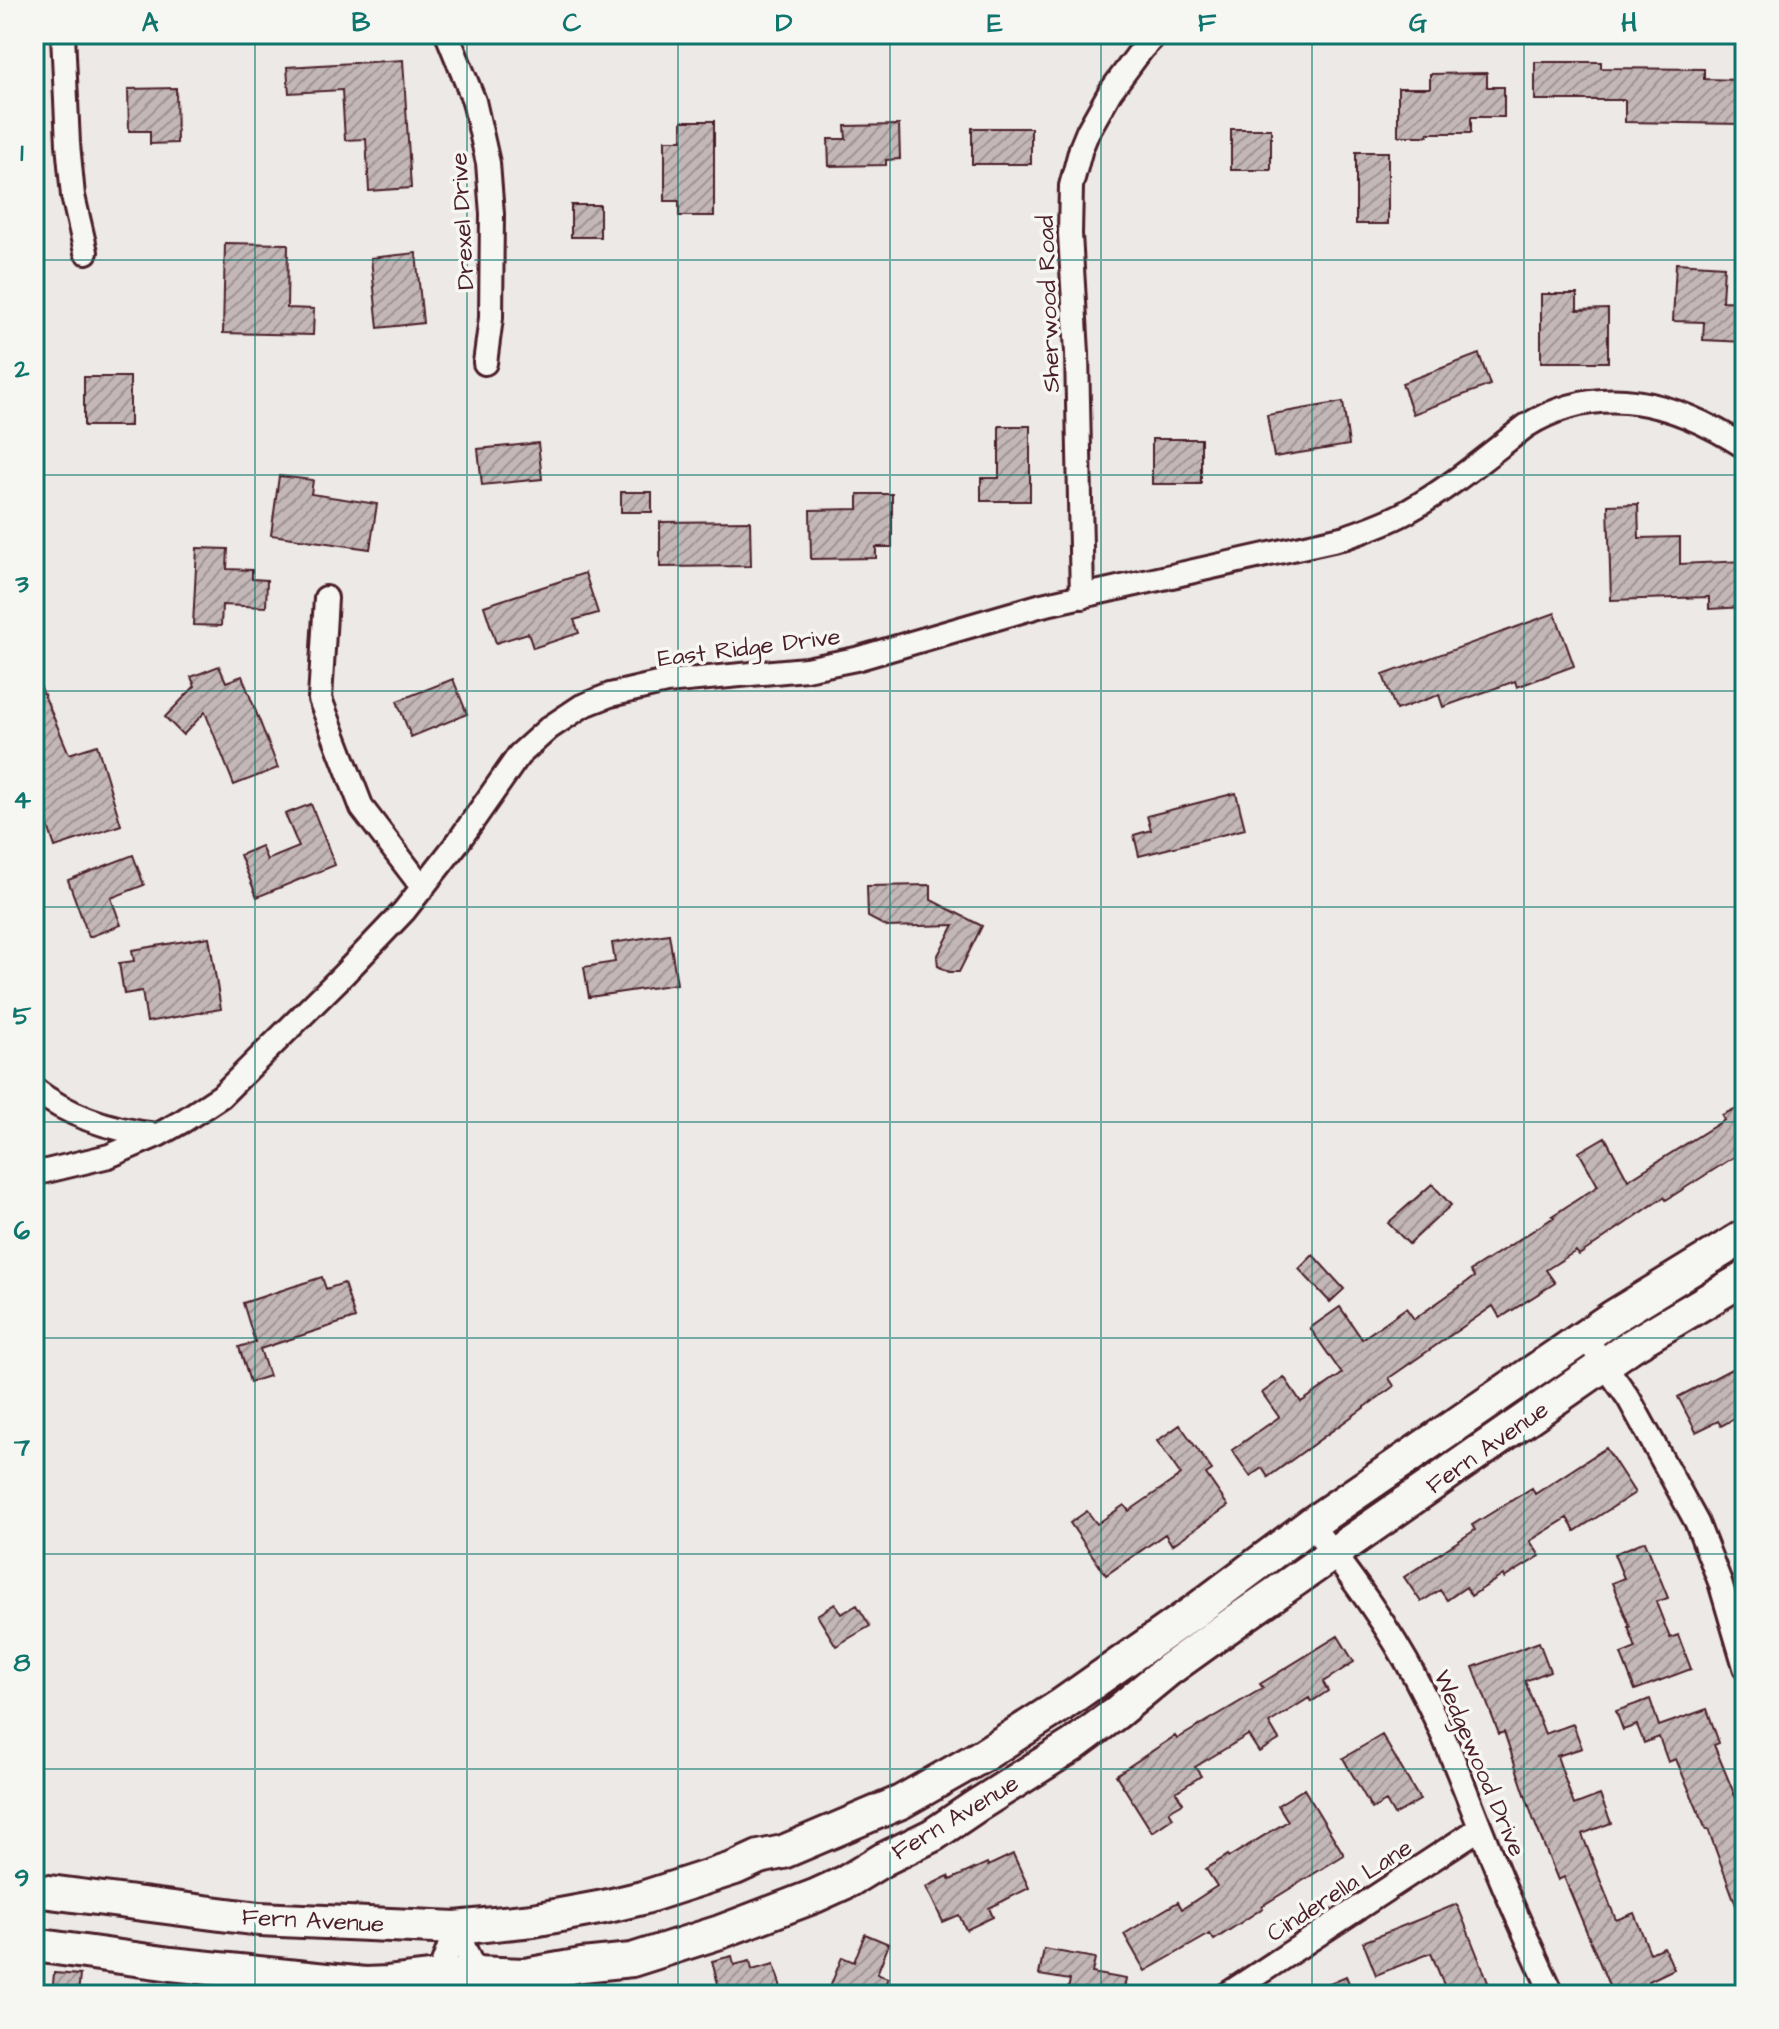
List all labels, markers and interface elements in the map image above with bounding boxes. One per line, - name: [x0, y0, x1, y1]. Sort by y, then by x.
- text: A: [142, 5, 159, 41]
- text: B: [352, 5, 371, 41]
- text: C: [563, 5, 582, 41]
- text: D: [776, 5, 793, 41]
- text: E: [987, 5, 1003, 41]
- text: F: [1198, 5, 1217, 41]
- text: G: [1409, 5, 1427, 41]
- text: H: [1621, 5, 1637, 41]
- text: 1: [20, 135, 24, 171]
- street label: Drexel Drive: [442, 151, 484, 290]
- street label: Sherwood Road: [1029, 215, 1069, 393]
- text: 2: [14, 351, 30, 387]
- text: 3: [14, 566, 29, 602]
- street label: East Ridge Drive: [656, 620, 842, 677]
- text: 4: [13, 782, 31, 818]
- text: 5: [13, 998, 32, 1034]
- text: 6: [14, 1213, 31, 1249]
- street label: Fern Avenue: [1419, 1393, 1556, 1503]
- text: 7: [13, 1429, 30, 1465]
- text: 8: [14, 1645, 31, 1681]
- street label: Wedgewood Drive: [1424, 1665, 1534, 1862]
- street label: Fern Avenue: [886, 1767, 1025, 1869]
- street label: Cinderella Lane: [1260, 1831, 1419, 1951]
- text: 9: [15, 1860, 29, 1896]
- street label: Fern Avenue: [241, 1900, 385, 1942]

